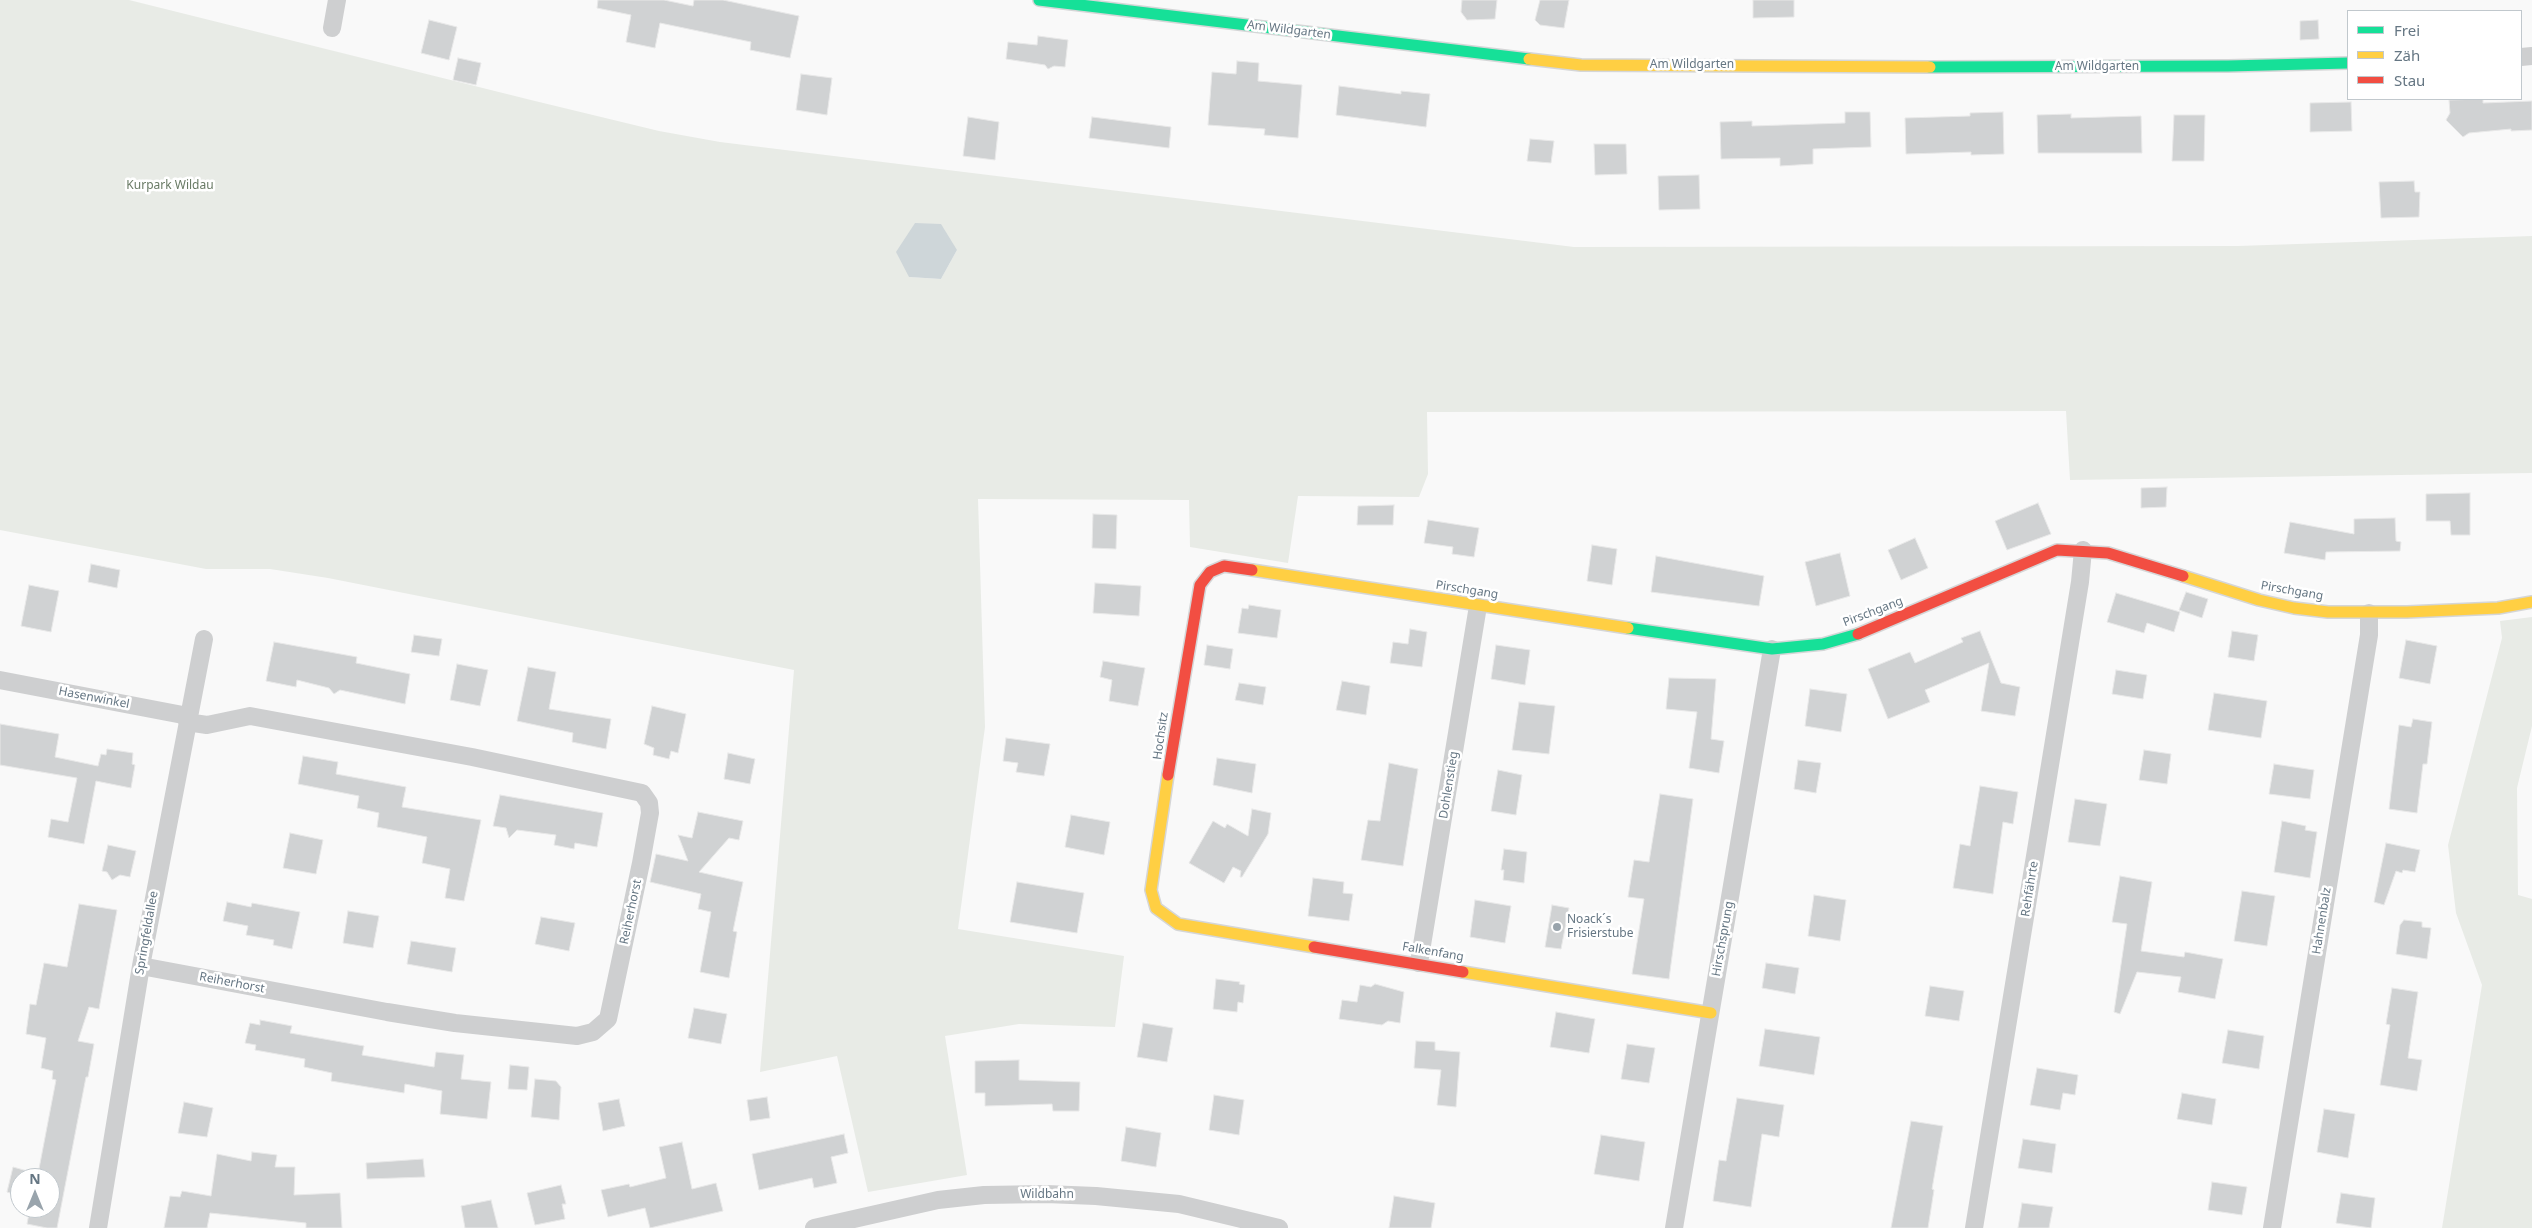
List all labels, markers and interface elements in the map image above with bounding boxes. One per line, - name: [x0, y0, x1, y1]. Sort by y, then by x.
- legend: [2347, 10, 2522, 100]
- street label: Am Wildgarten: [1246, 18, 1332, 42]
- text: Frei: [2394, 20, 2420, 40]
- text: Zäh: [2394, 45, 2420, 65]
- street label: Am Wildgarten: [1650, 58, 1734, 72]
- street label: Am Wildgarten: [2055, 60, 2139, 74]
- text: Stau: [2394, 70, 2425, 90]
- park label: Kurpark Wildau: [126, 179, 214, 193]
- street label: Pirschgang: [1435, 578, 1499, 602]
- street label: Pirschgang: [2260, 578, 2324, 604]
- street label: Pirschgang: [1841, 594, 1905, 630]
- street label: Hasenwinkel: [57, 684, 131, 712]
- street label: Hochsitz: [1151, 711, 1171, 761]
- street label: Dohlenstieg: [1437, 750, 1461, 820]
- street label: Rehfährte: [2019, 860, 2041, 918]
- street label: Reiherhorst: [617, 878, 645, 946]
- street label: Hahnenbalz: [2310, 887, 2334, 955]
- street label: Springfeldallee: [133, 890, 161, 976]
- street label: Hirschsprung: [1709, 900, 1737, 978]
- place label: Noack´s Frisierstube: [1567, 913, 1633, 941]
- marker: Noack´s Frisierstube: [1551, 921, 1563, 933]
- street label: Falkenfang: [1401, 939, 1465, 965]
- street label: Reiherhorst: [198, 970, 266, 996]
- north arrow: [10, 1168, 60, 1218]
- text: N: [29, 1169, 41, 1188]
- street label: Wildbahn: [1020, 1188, 1074, 1202]

